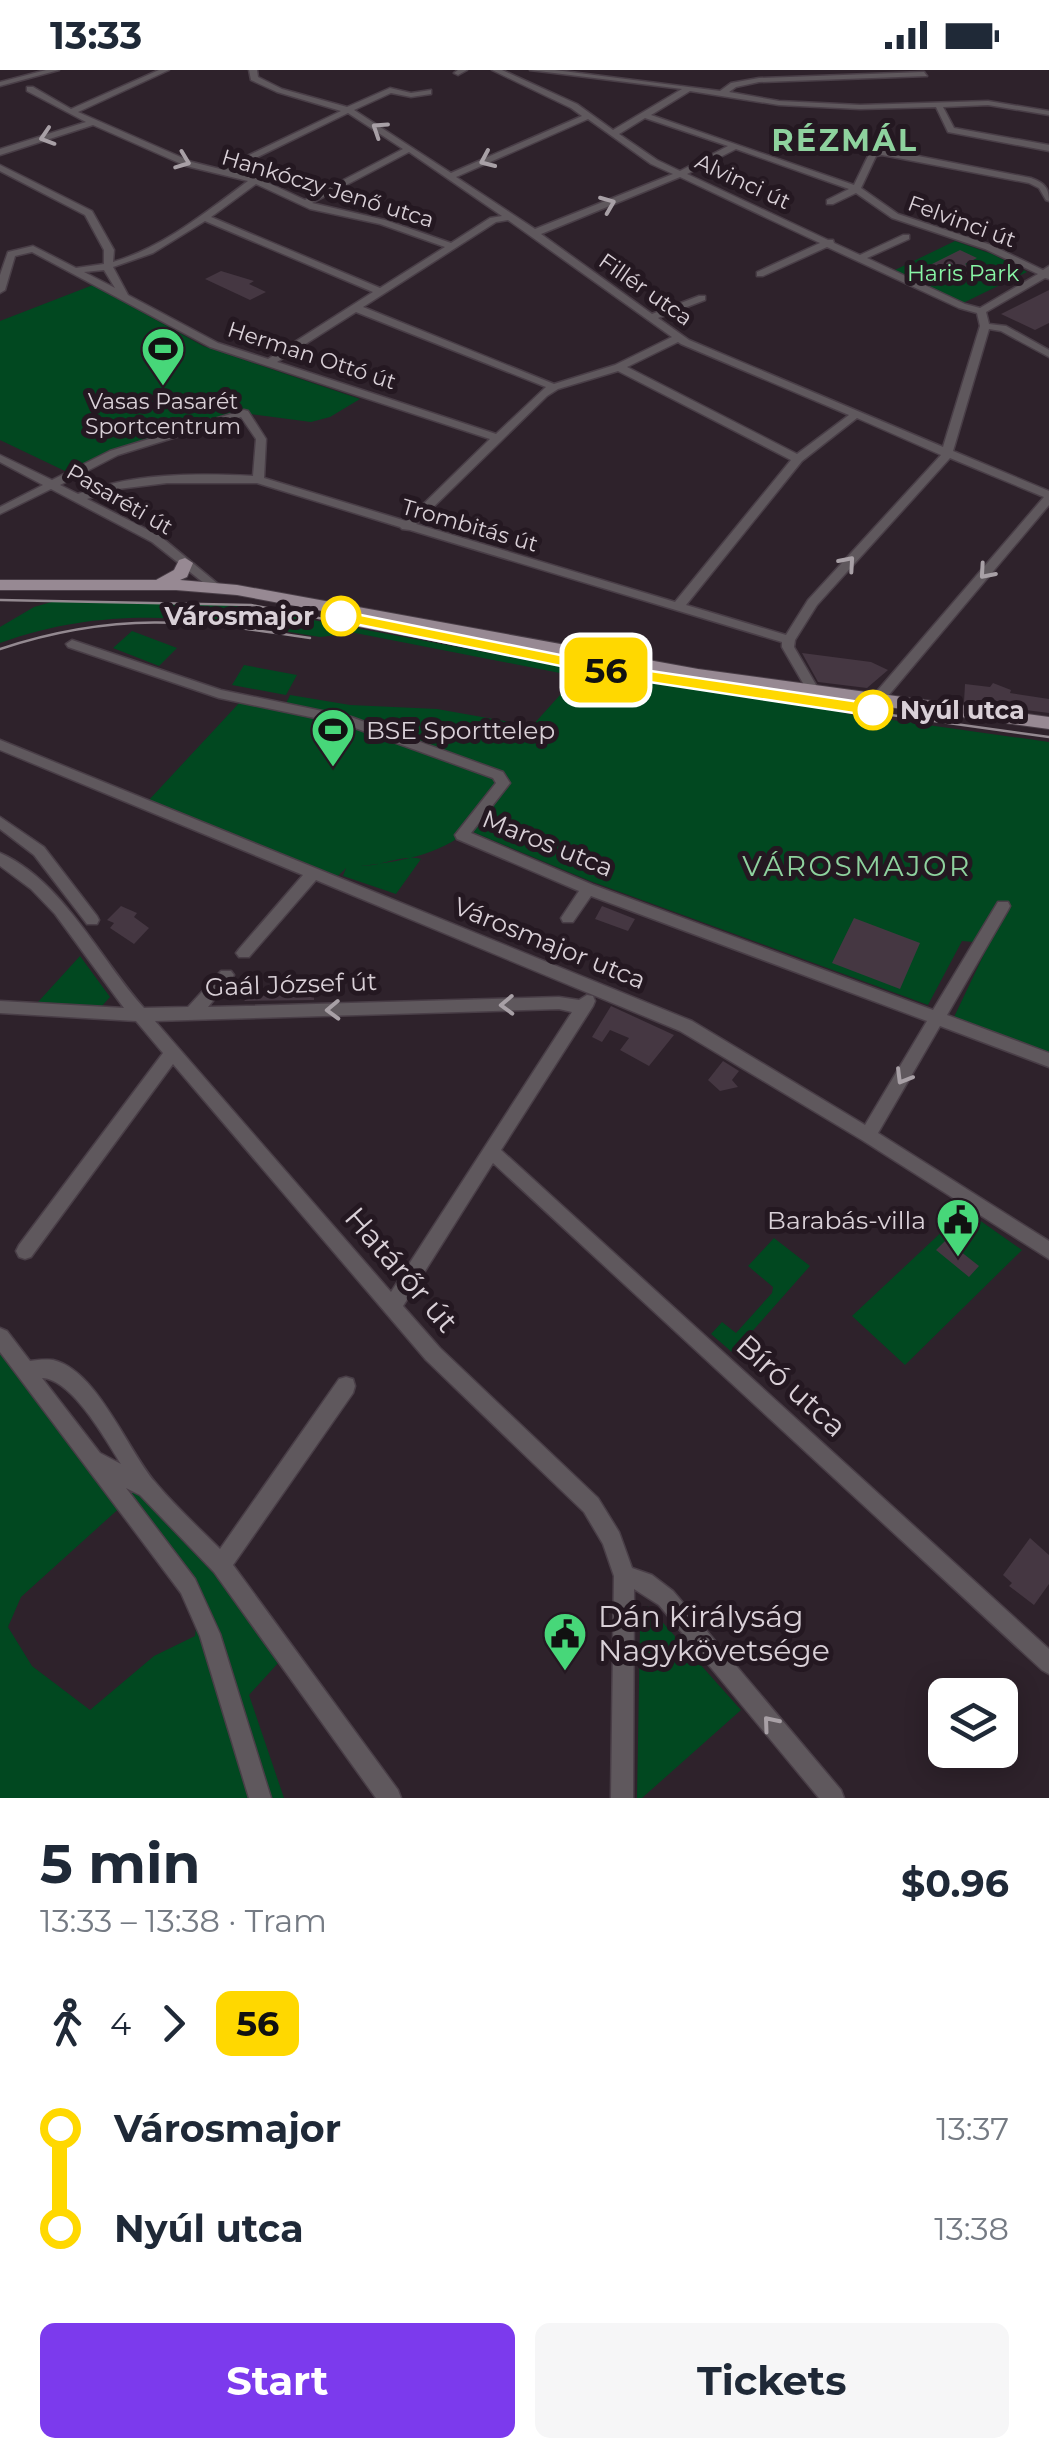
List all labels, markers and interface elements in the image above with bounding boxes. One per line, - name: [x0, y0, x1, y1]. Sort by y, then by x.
- text: 13:33: [50, 12, 142, 59]
- one-way arrow: [372, 122, 390, 141]
- district label: RÉZMÁL: [771, 122, 919, 159]
- one-way arrow: [39, 126, 56, 146]
- street label: Hankóczy Jenő utca: [219, 143, 437, 234]
- one-way arrow: [479, 148, 497, 168]
- street label: Alvinci út: [691, 148, 795, 215]
- one-way arrow: [173, 149, 191, 169]
- street label: Felvinci út: [904, 189, 1020, 254]
- one-way arrow: [598, 195, 615, 215]
- street label: Fillér utca: [594, 247, 698, 332]
- park label: Haris Park: [907, 260, 1020, 287]
- street label: Herman Ottó út: [224, 315, 400, 395]
- sports icon: Vasas Pasarét Sportcentrum: [140, 326, 186, 387]
- place label: Vasas Pasarét Sportcentrum: [85, 388, 241, 440]
- street label: Pasaréti út: [62, 458, 178, 541]
- street label: Trombitás út: [399, 493, 541, 558]
- one-way arrow: [836, 556, 854, 575]
- one-way arrow: [979, 560, 997, 578]
- marker: Városmajor: [322, 597, 360, 635]
- place label: Városmajor: [164, 601, 314, 631]
- line badge: 56: [561, 638, 651, 702]
- text: 56: [584, 649, 628, 692]
- marker: Nyúl utca: [854, 691, 892, 729]
- place label: Nyúl utca: [900, 695, 1025, 725]
- sports icon: BSE Sporttelep: [310, 707, 356, 768]
- place label: BSE Sporttelep: [366, 715, 555, 745]
- street label: Maros utca: [478, 803, 618, 883]
- district label: VÁROSMAJOR: [742, 849, 972, 883]
- street label: Városmajor utca: [450, 891, 650, 995]
- street label: Gaál József út: [204, 966, 378, 1002]
- one-way arrow: [498, 994, 514, 1015]
- one-way arrow: [324, 1000, 340, 1021]
- one-way arrow: [896, 1066, 915, 1084]
- public building icon: Barabás-villa: [935, 1197, 981, 1258]
- street label: Határőr út: [337, 1199, 466, 1340]
- place label: Barabás-villa: [767, 1205, 926, 1235]
- street label: Bíró utca: [729, 1327, 854, 1445]
- place label: Dán Királyság Nagykövetsége: [598, 1598, 830, 1669]
- public building icon: Dán Királyság Nagykövetsége: [542, 1611, 588, 1672]
- map controls: [928, 1678, 1018, 1768]
- button: layers: [928, 1678, 1018, 1768]
- one-way arrow: [764, 1717, 782, 1735]
- text: 5 min: [40, 1830, 201, 1897]
- text: $0.96: [901, 1860, 1009, 1907]
- text: 13:33 – 13:38 · Tram: [40, 1901, 327, 1940]
- icon: walk: [40, 1996, 95, 2051]
- icon: forward: [146, 1996, 201, 2051]
- text: 56: [236, 2002, 279, 2045]
- text: 4: [110, 2004, 131, 2043]
- text: Városmajor: [114, 2105, 341, 2152]
- text: 13:37: [936, 2109, 1009, 2148]
- text: Nyúl utca: [114, 2205, 304, 2252]
- text: 13:38: [934, 2209, 1009, 2248]
- button: Start: [40, 2323, 515, 2438]
- button: Tickets: [535, 2323, 1009, 2438]

